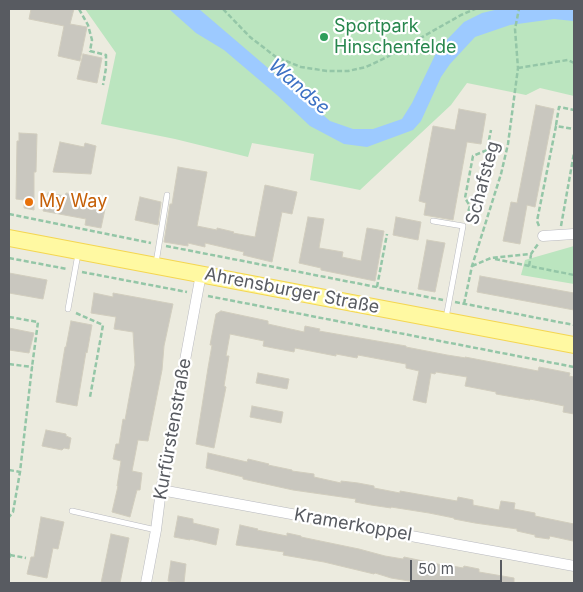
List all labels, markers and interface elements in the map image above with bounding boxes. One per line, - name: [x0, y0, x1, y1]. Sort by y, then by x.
- place label: Sportpark Hinschenfelde: [334, 16, 456, 58]
- marker: Sportpark Hinschenfelde: [318, 31, 330, 43]
- water label: Wandse: [264, 54, 334, 120]
- street label: Schafsteg: [461, 139, 505, 227]
- place label: My Way: [39, 191, 107, 213]
- marker: My Way: [23, 196, 35, 208]
- street label: Ahrensburger Straße: [203, 263, 381, 319]
- street label: Kurfürstenstraße: [150, 356, 196, 502]
- street label: Kramerkoppel: [292, 504, 414, 546]
- scale bar: [413, 550, 506, 582]
- text: 50 m: [418, 559, 454, 578]

